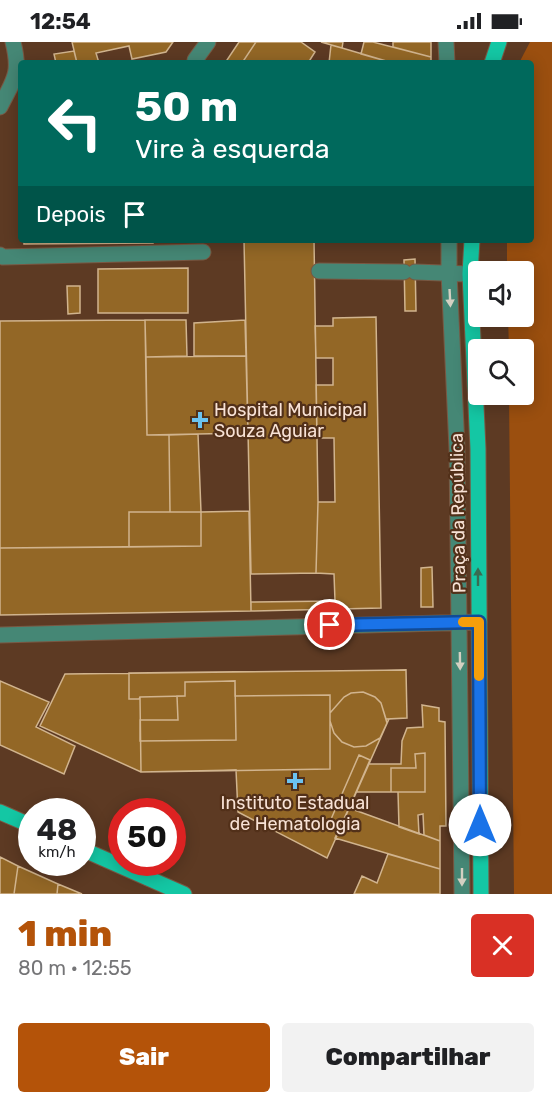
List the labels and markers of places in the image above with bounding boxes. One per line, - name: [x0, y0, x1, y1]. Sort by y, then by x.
- place label: Hospital Municipal Souza Aguiar: [214, 399, 367, 442]
- marker: Hospital Municipal Souza Aguiar: [191, 411, 209, 429]
- pin: [304, 599, 355, 650]
- marker: Instituto Estadual de Hematologia: [286, 772, 304, 790]
- place label: Instituto Estadual de Hematologia: [221, 792, 369, 835]

